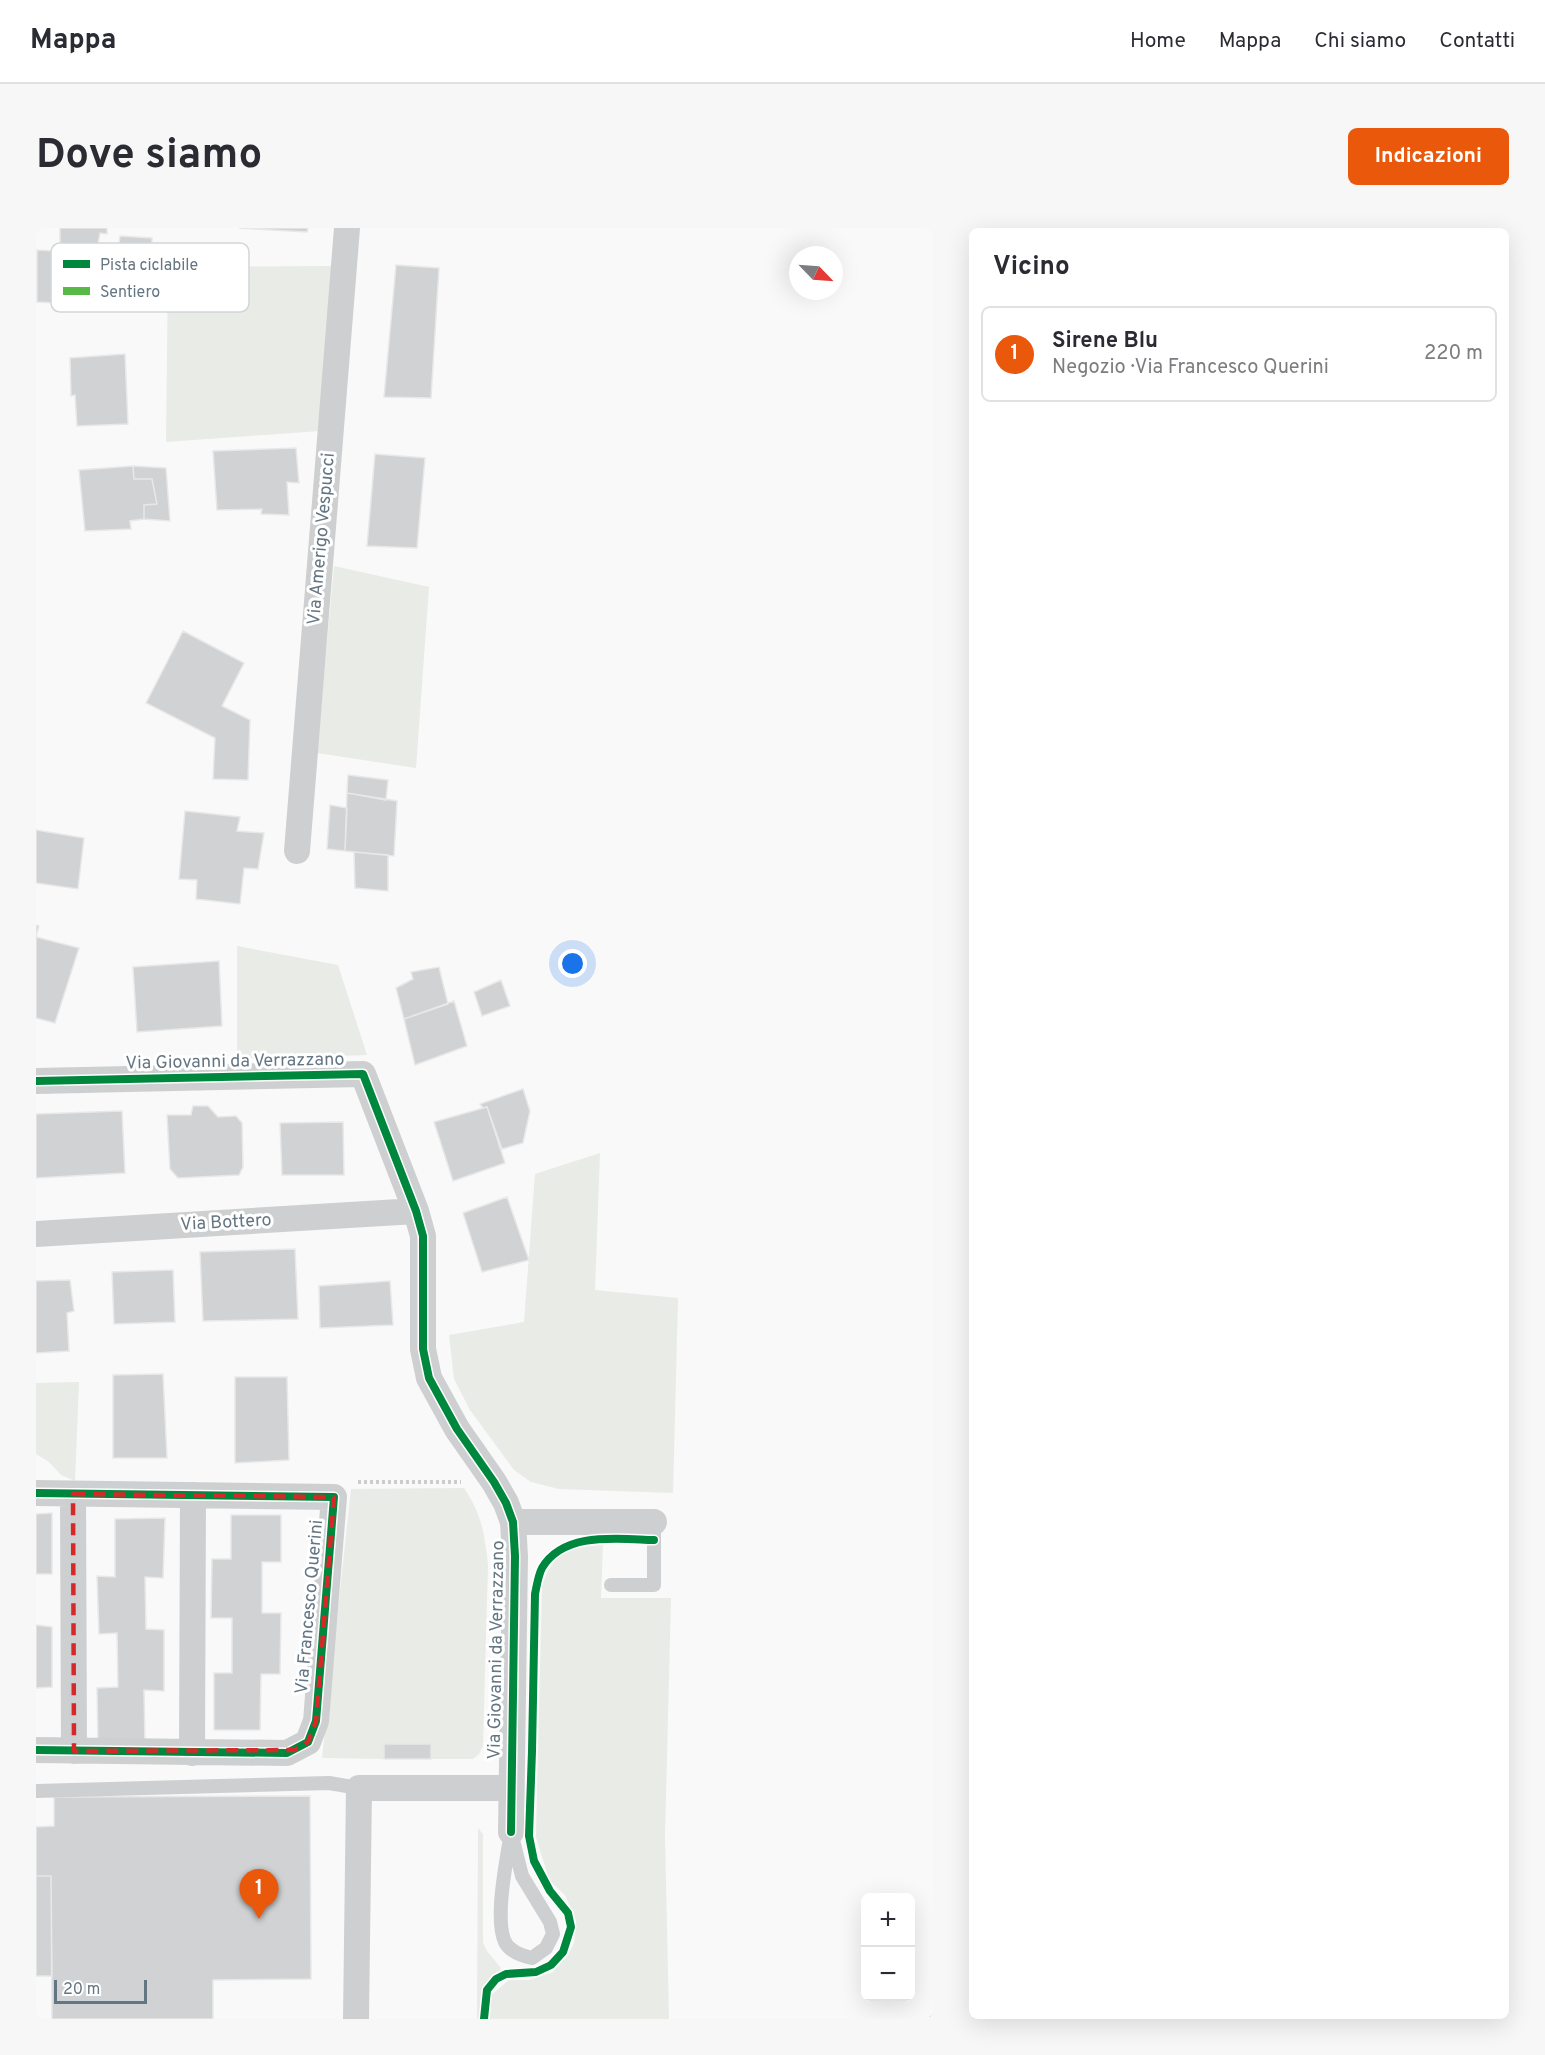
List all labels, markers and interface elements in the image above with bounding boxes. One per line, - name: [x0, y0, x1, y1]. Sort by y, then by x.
- text: Mappa: [30, 23, 116, 59]
- text: Home: [1130, 28, 1186, 55]
- text: Mappa: [1219, 28, 1281, 55]
- text: Chi siamo: [1314, 28, 1406, 55]
- text: Contatti: [1439, 28, 1515, 55]
- button: Indicazioni: [1348, 128, 1509, 185]
- text: Dove siamo: [36, 130, 262, 183]
- legend: [51, 243, 249, 312]
- north arrow: [789, 246, 843, 300]
- text: Vicino: [993, 251, 1070, 284]
- text: Pista ciclabile: [100, 256, 198, 276]
- text: Sentiero: [100, 283, 160, 303]
- text: Sirene Blu: [1052, 328, 1158, 355]
- text: 1: [1011, 341, 1019, 367]
- text: 220 m: [1424, 341, 1483, 367]
- text: Negozio · Via Francesco Querini: [1052, 355, 1329, 381]
- street label: Via Amerigo Vespucci: [303, 452, 341, 626]
- your location: [558, 949, 587, 978]
- street label: Via Giovanni da Verrazzano: [125, 1049, 345, 1075]
- street label: Via Bottero: [180, 1209, 272, 1237]
- street label: Via Francesco Querini: [291, 1519, 329, 1695]
- street label: Via Giovanni da Verrazzano: [484, 1540, 510, 1760]
- pin: 1: [240, 1870, 278, 1919]
- map controls: [861, 1893, 915, 2001]
- button: +: [861, 1893, 915, 1947]
- button: −: [861, 1947, 915, 2001]
- scale bar: [54, 1977, 147, 2004]
- text: 20 m: [63, 1980, 100, 2000]

